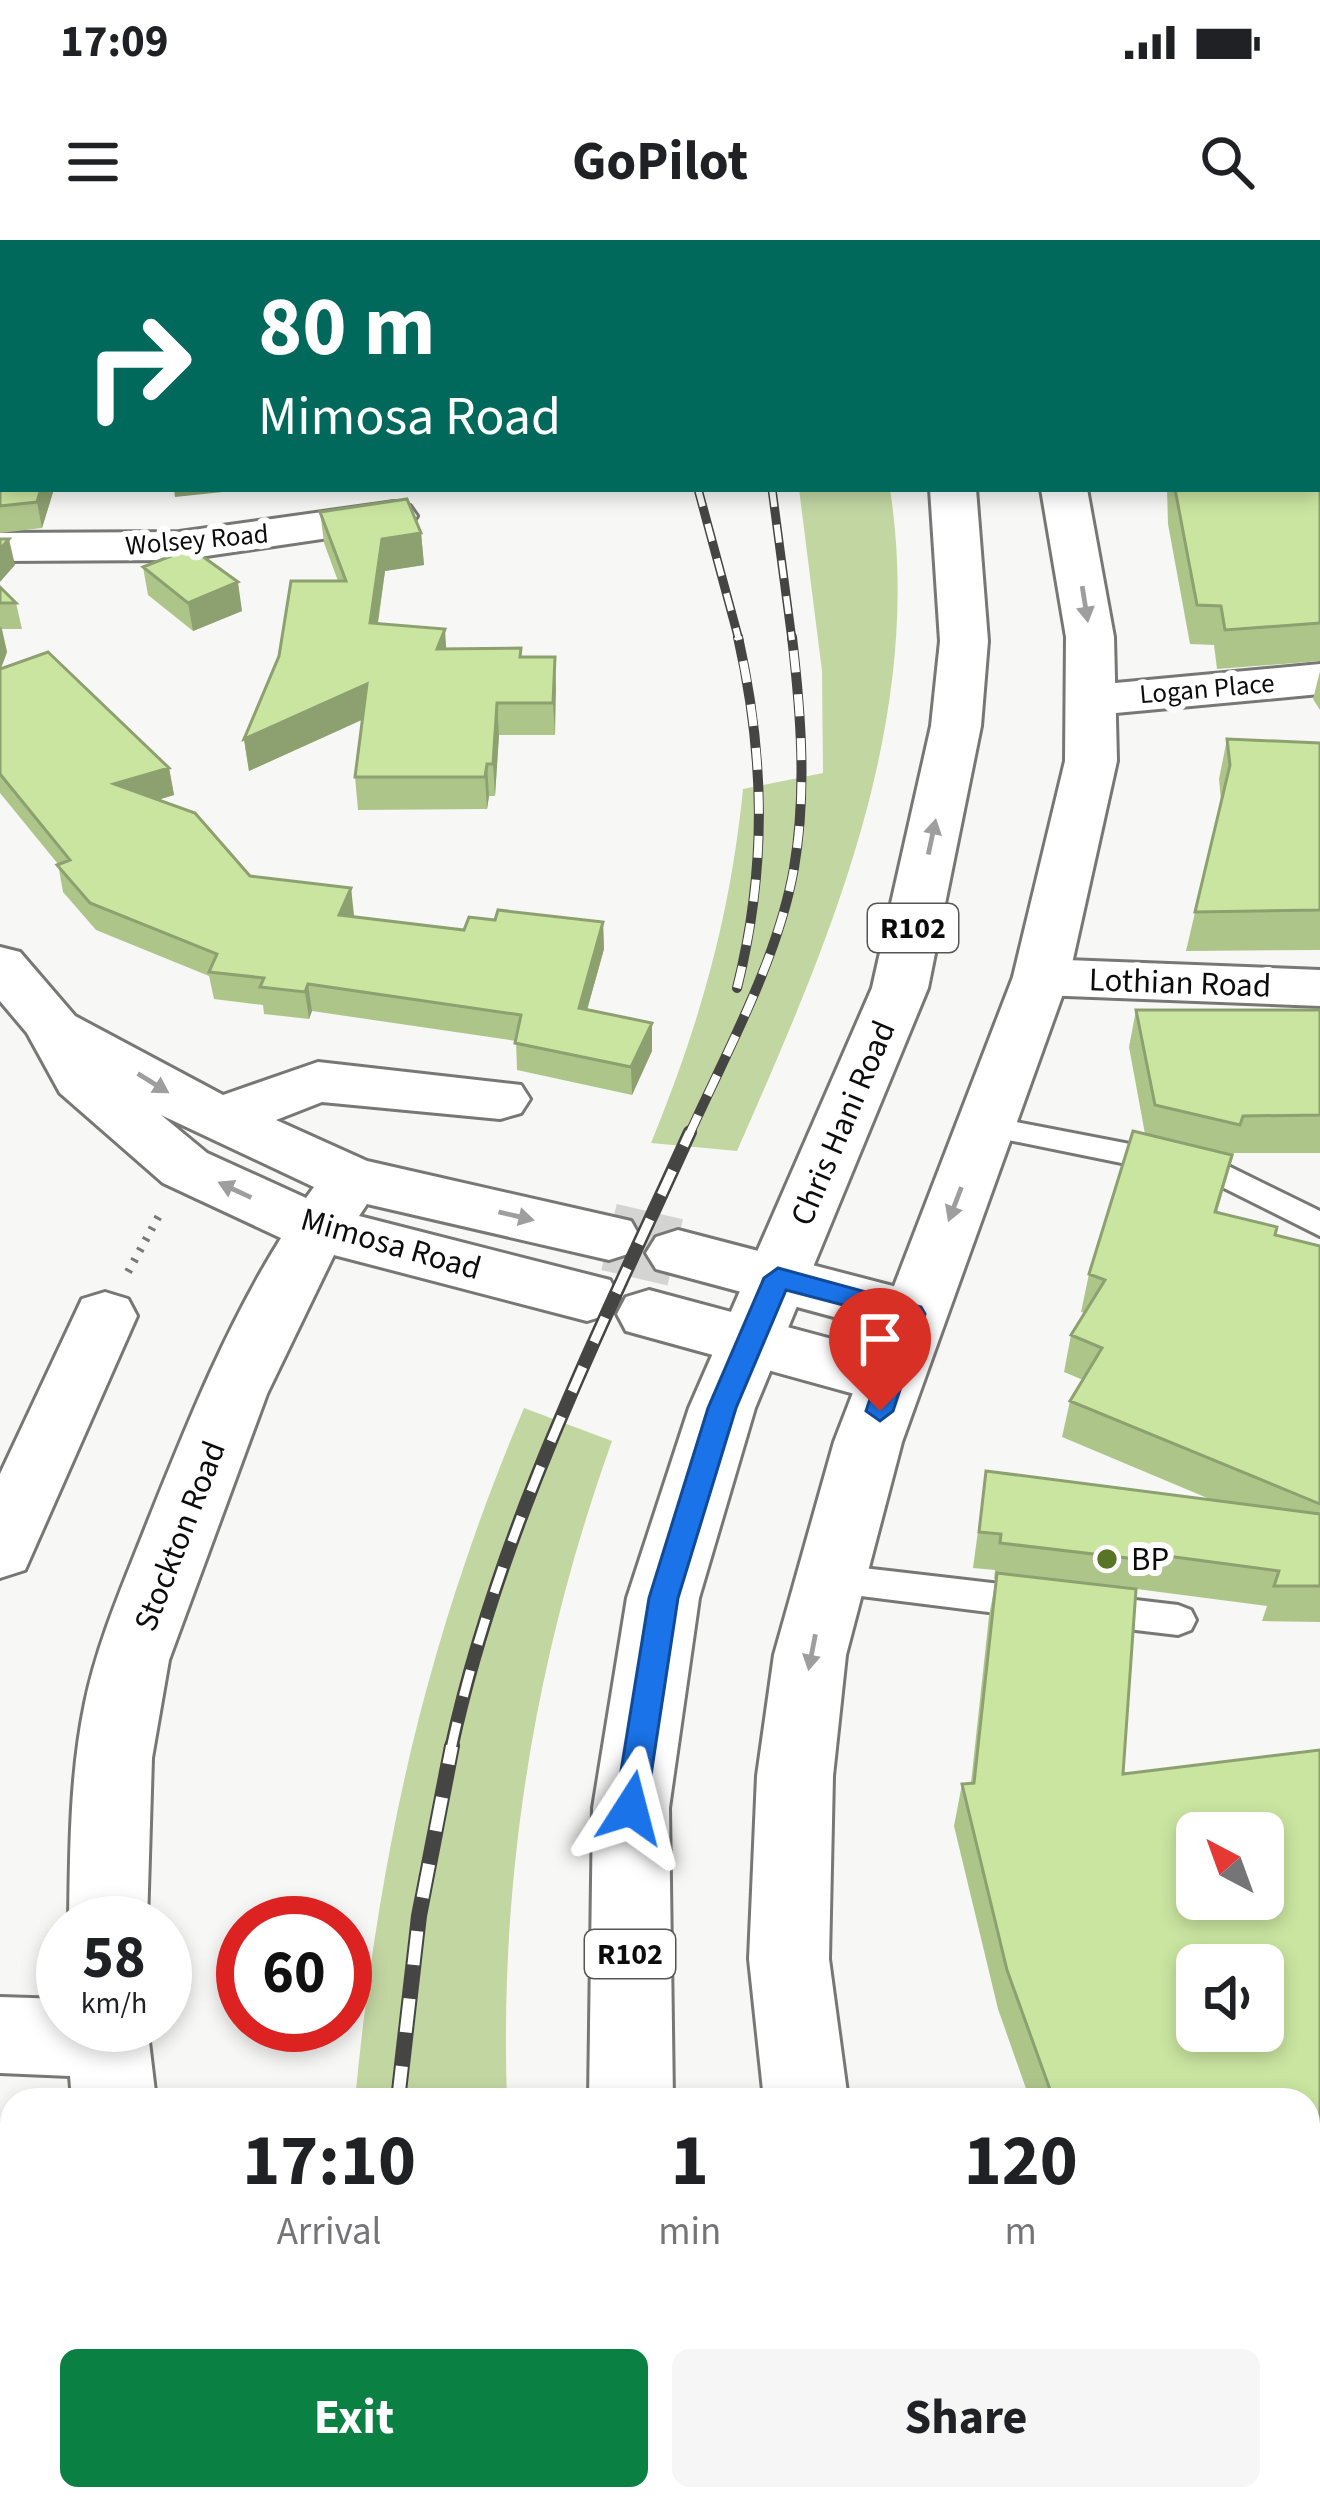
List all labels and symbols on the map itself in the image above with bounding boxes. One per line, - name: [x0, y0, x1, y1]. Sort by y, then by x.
- street label: Wolsey Road: [124, 514, 270, 566]
- one-way arrow: [1076, 586, 1095, 623]
- street label: Logan Place: [1138, 664, 1276, 714]
- one-way arrow: [924, 818, 943, 856]
- road number: R102: [868, 904, 958, 952]
- street label: Lothian Road: [1088, 956, 1272, 1010]
- street label: Chris Hani Road: [779, 1013, 907, 1233]
- one-way arrow: [136, 1071, 169, 1093]
- one-way arrow: [217, 1180, 252, 1200]
- one-way arrow: [945, 1187, 963, 1223]
- street label: Mimosa Road: [296, 1196, 486, 1292]
- one-way arrow: [498, 1207, 535, 1226]
- pin: [829, 1288, 931, 1411]
- street label: Stockton Road: [122, 1434, 238, 1638]
- place label: BP: [1131, 1536, 1169, 1583]
- marker: BP: [1094, 1546, 1120, 1572]
- one-way arrow: [802, 1634, 821, 1672]
- position arrow: [568, 1745, 694, 1871]
- north arrow: [1176, 1812, 1284, 1920]
- speed limit sign: 60: [216, 1896, 372, 2052]
- road number: R102: [585, 1930, 675, 1978]

